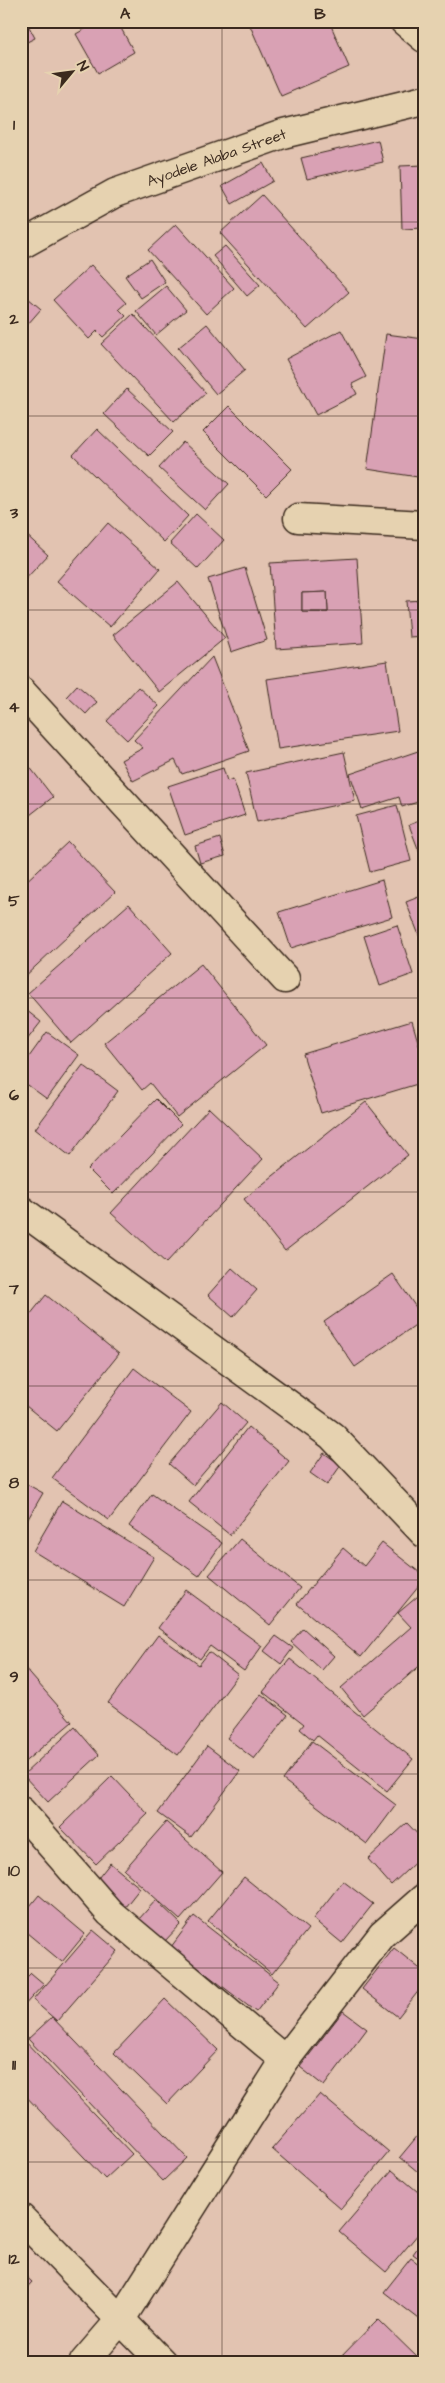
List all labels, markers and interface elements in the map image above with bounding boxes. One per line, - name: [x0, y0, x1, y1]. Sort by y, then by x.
- text: A: [120, 3, 131, 25]
- text: B: [314, 3, 326, 25]
- north arrow: [48, 48, 98, 98]
- text: N: [72, 57, 93, 75]
- text: 1: [13, 114, 16, 136]
- street label: Ayodele Alaba Street: [144, 124, 289, 192]
- text: 2: [8, 308, 19, 330]
- text: 3: [9, 502, 19, 524]
- text: 4: [9, 696, 20, 718]
- text: 5: [8, 890, 20, 912]
- text: 6: [9, 1084, 19, 1106]
- text: 7: [8, 1278, 19, 1300]
- text: 8: [9, 1472, 20, 1494]
- text: 9: [9, 1666, 19, 1688]
- text: 10: [8, 1860, 20, 1882]
- text: 11: [12, 2054, 17, 2076]
- text: 12: [8, 2248, 20, 2270]

